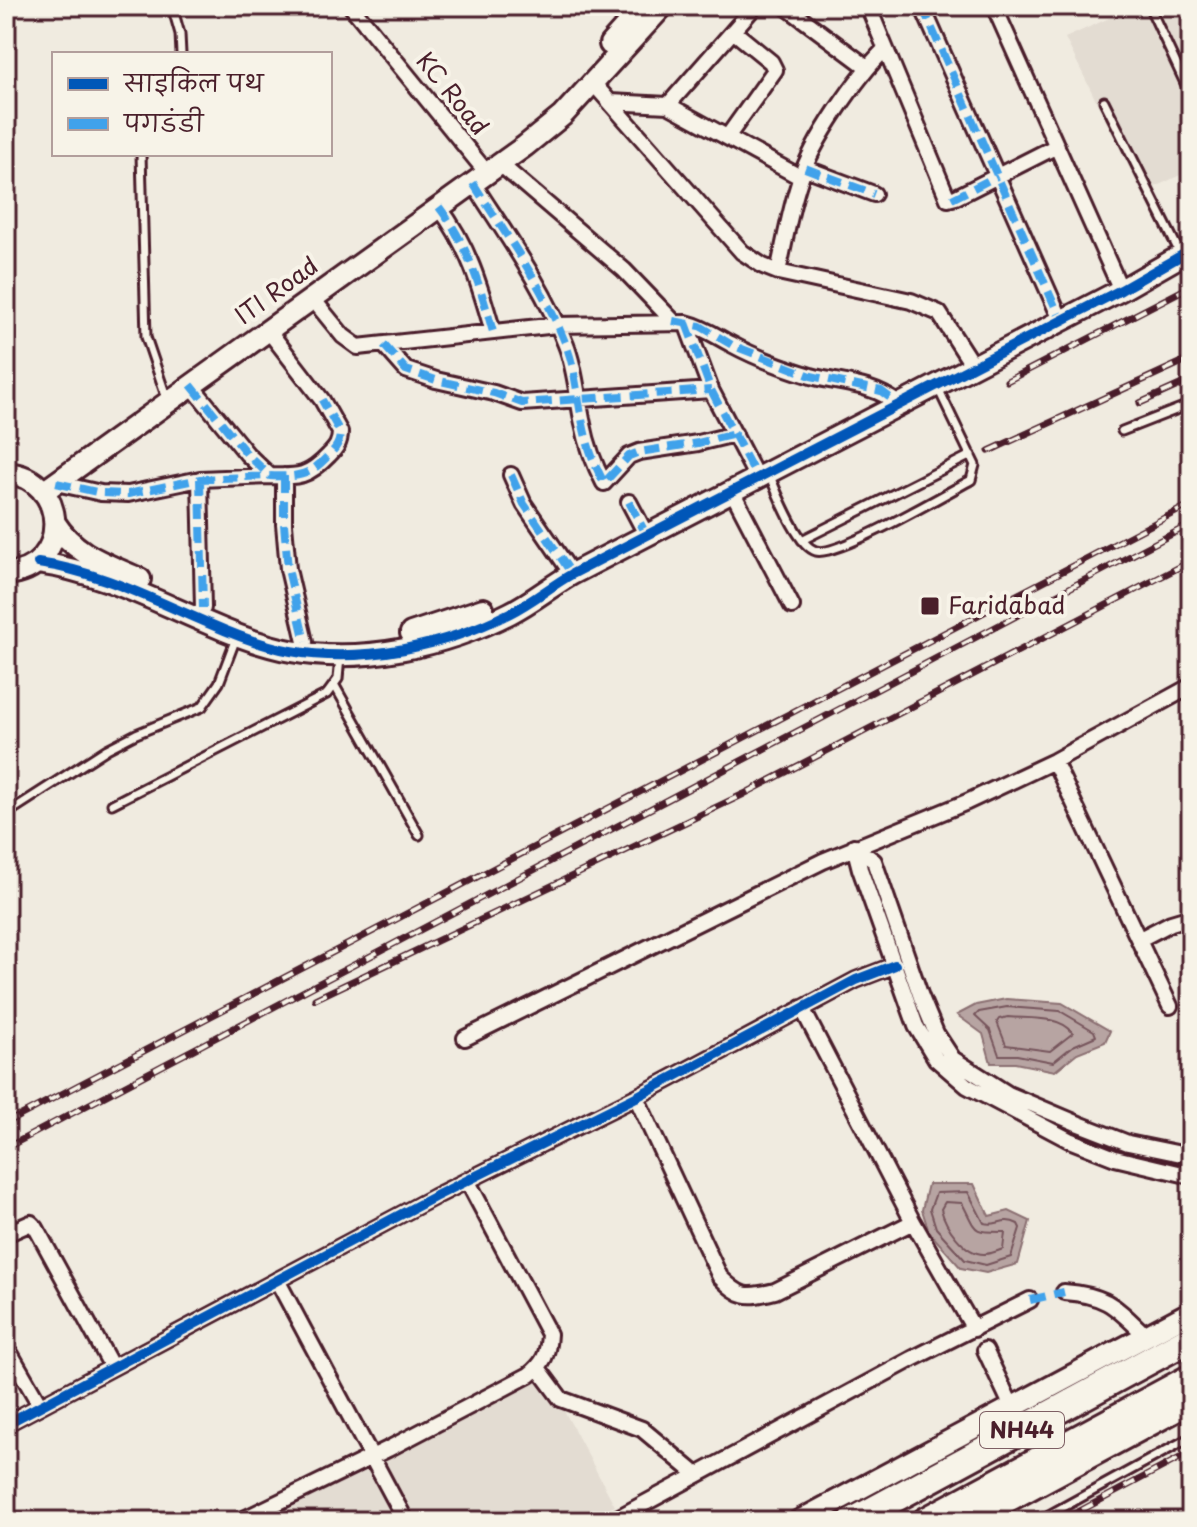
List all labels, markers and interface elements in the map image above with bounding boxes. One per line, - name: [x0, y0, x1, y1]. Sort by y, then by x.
- street label: KC Road: [409, 43, 498, 142]
- legend: [52, 52, 332, 156]
- text: साइकिल पथ: [122, 64, 265, 100]
- text: पगडंडी: [122, 104, 205, 140]
- street label: ITI Road: [227, 247, 325, 332]
- place label: Faridabad: [948, 586, 1065, 622]
- marker: Faridabad: [919, 595, 941, 617]
- road number: NH44: [980, 1412, 1064, 1448]

